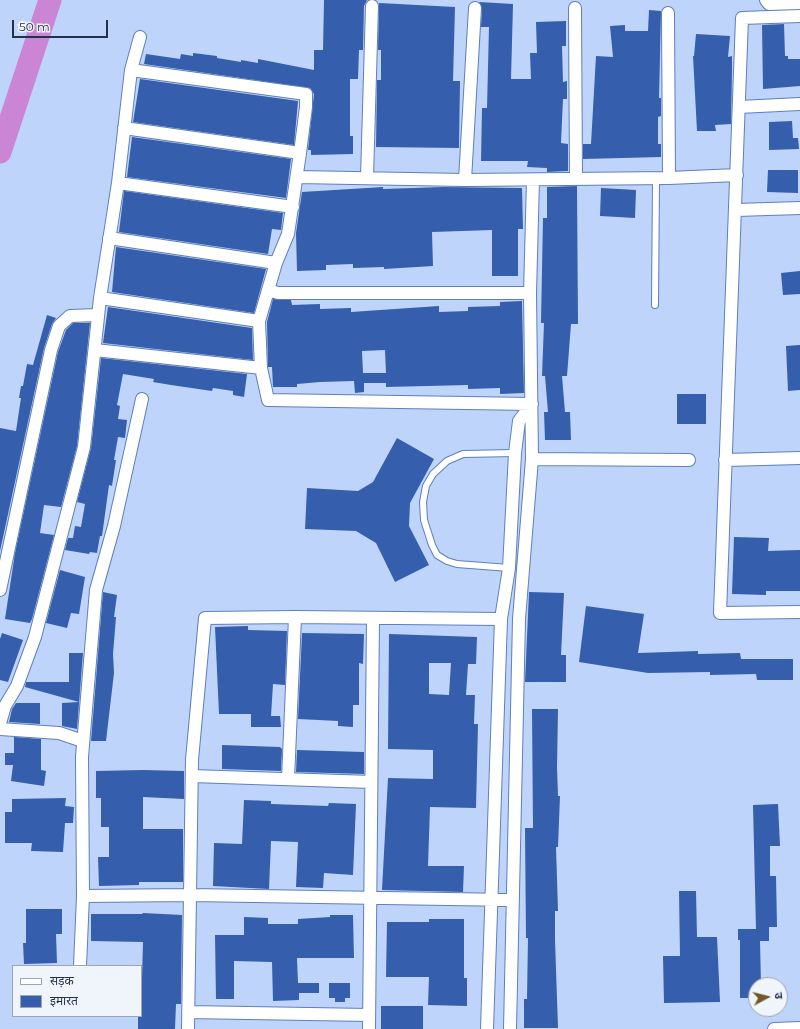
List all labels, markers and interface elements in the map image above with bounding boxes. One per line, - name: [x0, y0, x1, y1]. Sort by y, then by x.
- scale bar: [14, 12, 110, 38]
- text: 50 m: [19, 19, 50, 34]
- legend: [12, 965, 142, 1017]
- text: सड़क: [50, 973, 74, 988]
- north arrow: [748, 977, 788, 1017]
- text: उ: [772, 992, 786, 1000]
- text: इमारत: [50, 993, 78, 1008]

